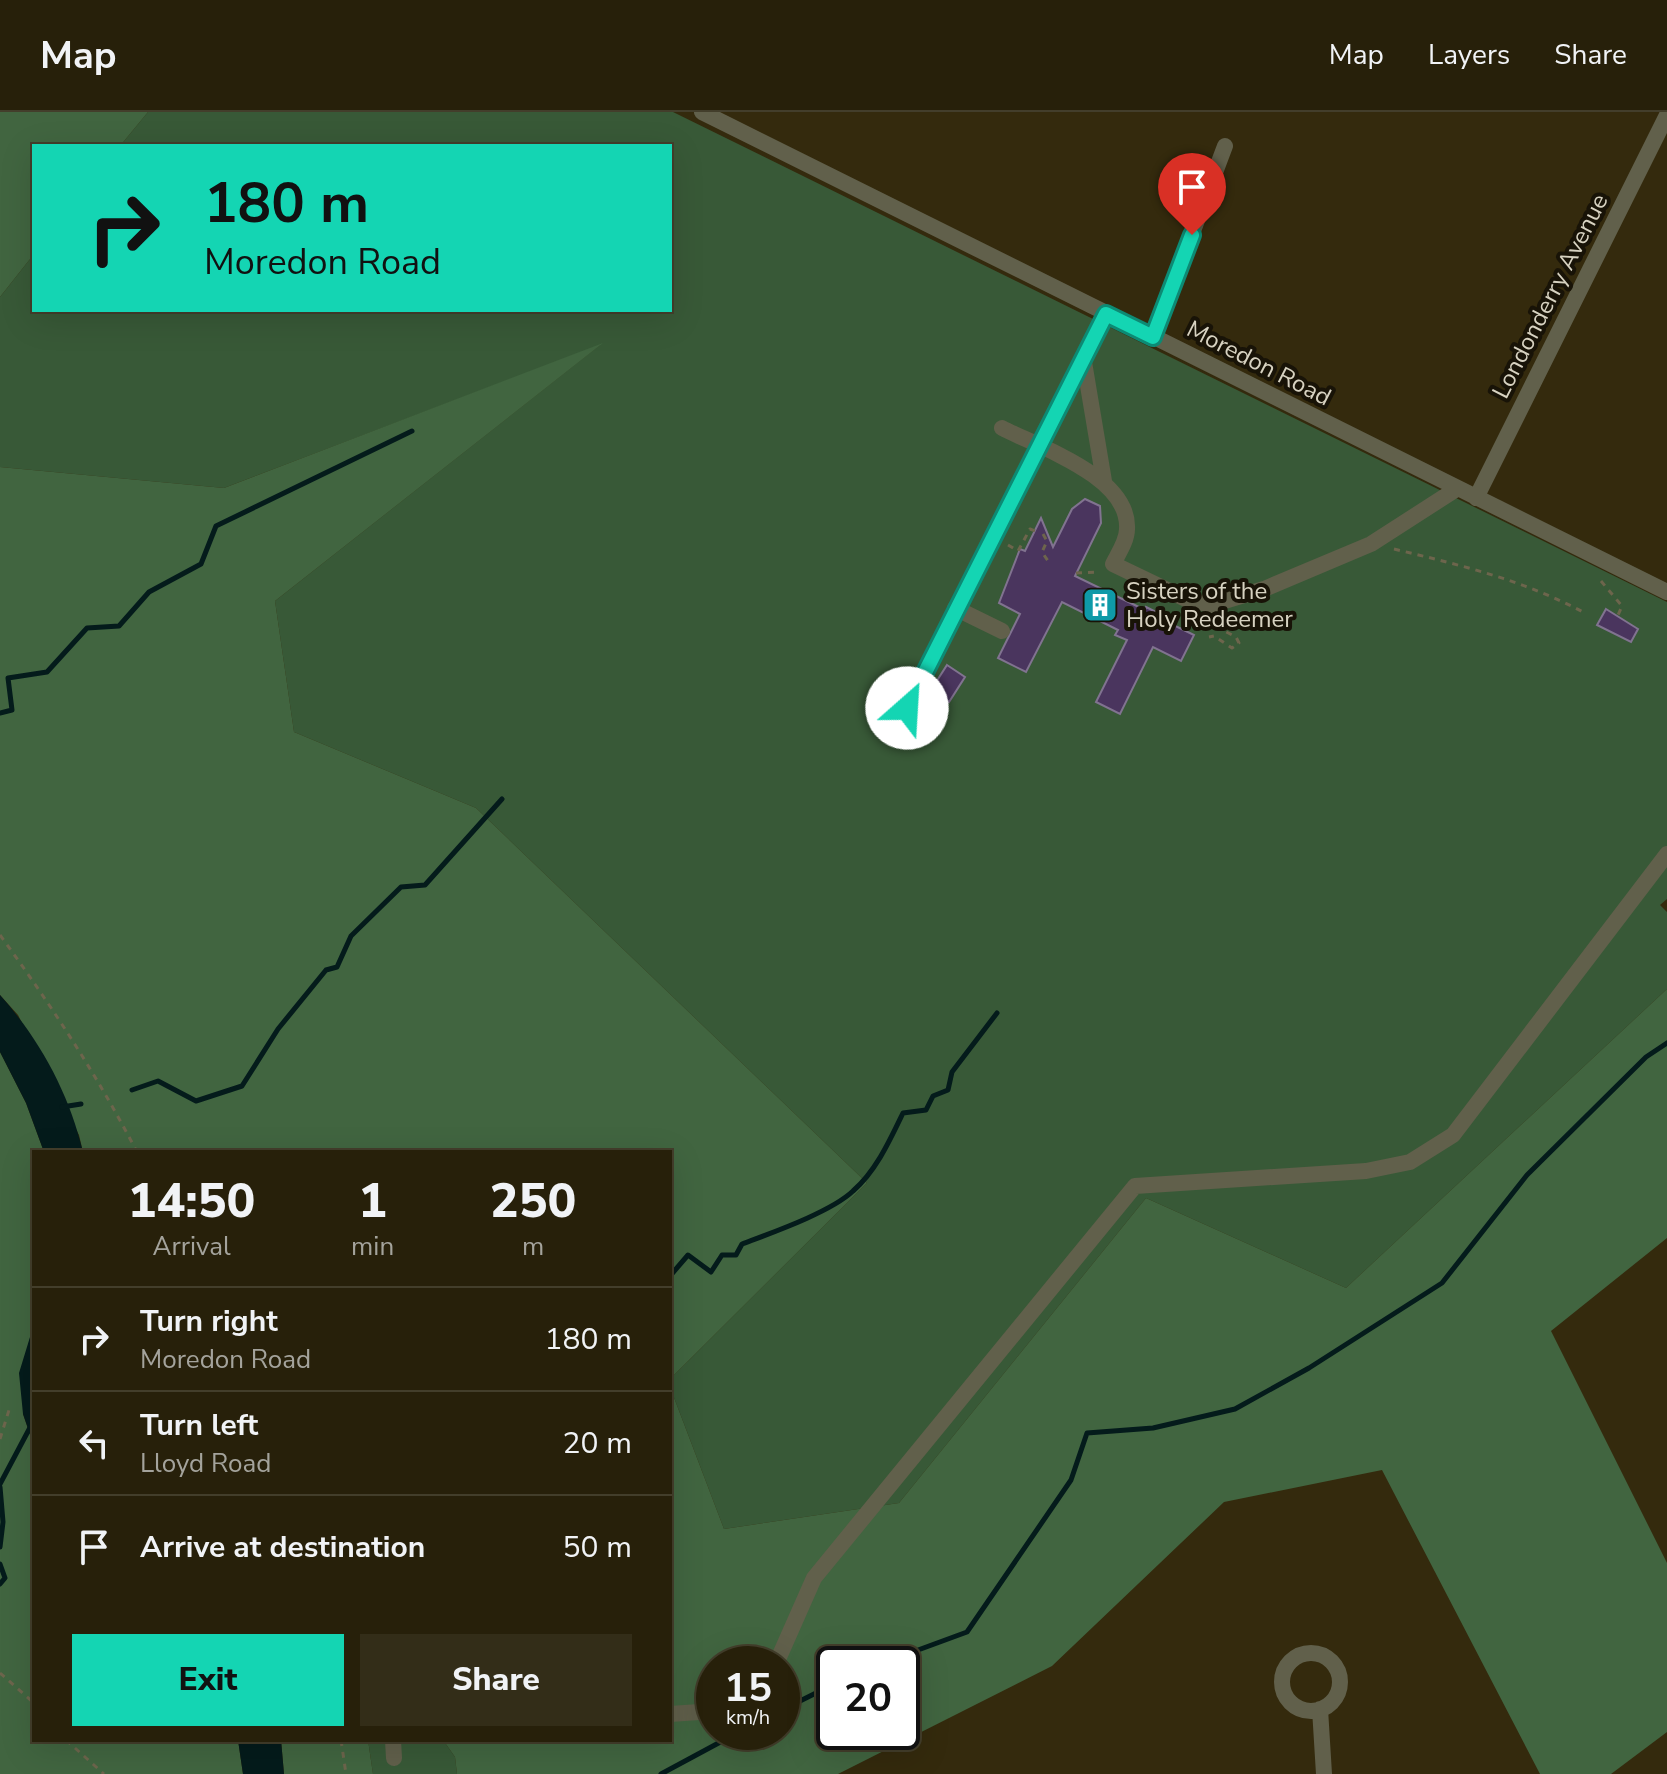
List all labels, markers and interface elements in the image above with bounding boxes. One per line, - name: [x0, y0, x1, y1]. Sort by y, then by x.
- text: Map: [40, 30, 117, 81]
- text: Map: [1329, 36, 1384, 74]
- text: Layers: [1428, 36, 1510, 74]
- text: Share: [1554, 36, 1627, 74]
- pin: [1158, 153, 1226, 235]
- text: 180 m: [204, 165, 369, 242]
- icon: arrive: [1170, 165, 1214, 209]
- icon: right: [72, 176, 176, 280]
- street label: Londonderry Avenue: [1485, 188, 1615, 404]
- text: Moredon Road: [204, 238, 441, 287]
- street label: Moredon Road: [1181, 313, 1337, 413]
- place label: Sisters of the Holy Redeemer: [1126, 575, 1293, 635]
- building icon: Sisters of the Holy Redeemer: [1081, 586, 1119, 624]
- position arrow: [865, 666, 949, 750]
- text: 14:50: [128, 1168, 255, 1234]
- text: 1: [358, 1168, 387, 1234]
- text: 250: [490, 1168, 576, 1234]
- text: Arrival: [152, 1229, 231, 1264]
- text: min: [351, 1229, 394, 1264]
- text: m: [522, 1229, 544, 1264]
- text: Turn right: [140, 1301, 278, 1342]
- icon: right: [72, 1317, 116, 1361]
- text: 180 m: [545, 1319, 632, 1360]
- text: Moredon Road: [140, 1342, 311, 1377]
- text: Turn left: [140, 1405, 258, 1446]
- icon: left: [72, 1421, 116, 1465]
- text: 20 m: [563, 1423, 632, 1464]
- text: Lloyd Road: [140, 1446, 271, 1481]
- icon: arrive: [72, 1525, 116, 1569]
- text: Arrive at destination: [140, 1527, 425, 1568]
- text: 50 m: [563, 1527, 632, 1568]
- button: Exit: [72, 1634, 344, 1726]
- button: Share: [360, 1634, 632, 1726]
- speed limit sign: 20: [816, 1646, 920, 1750]
- text: 15: [724, 1661, 772, 1715]
- text: km/h: [726, 1704, 770, 1731]

